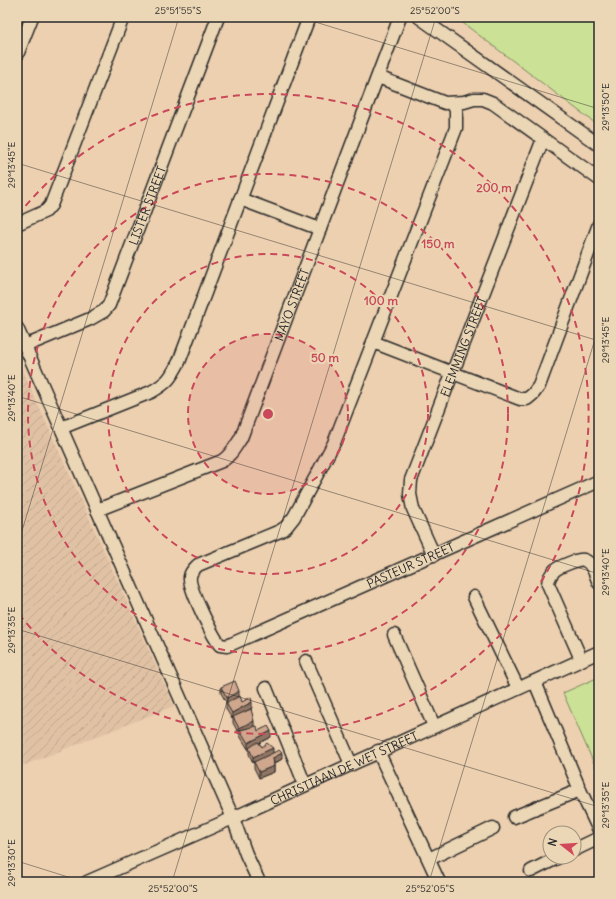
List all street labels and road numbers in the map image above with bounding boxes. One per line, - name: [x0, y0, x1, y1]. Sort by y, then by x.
- street label: LISTER STREET: [125, 164, 169, 247]
- street label: MAYO STREET: [271, 266, 312, 343]
- street label: FLEMMING STREET: [437, 294, 489, 399]
- street label: PASTEUR STREET: [364, 539, 456, 591]
- street label: CHRISTIAAN DE WET STREET: [268, 728, 420, 808]

